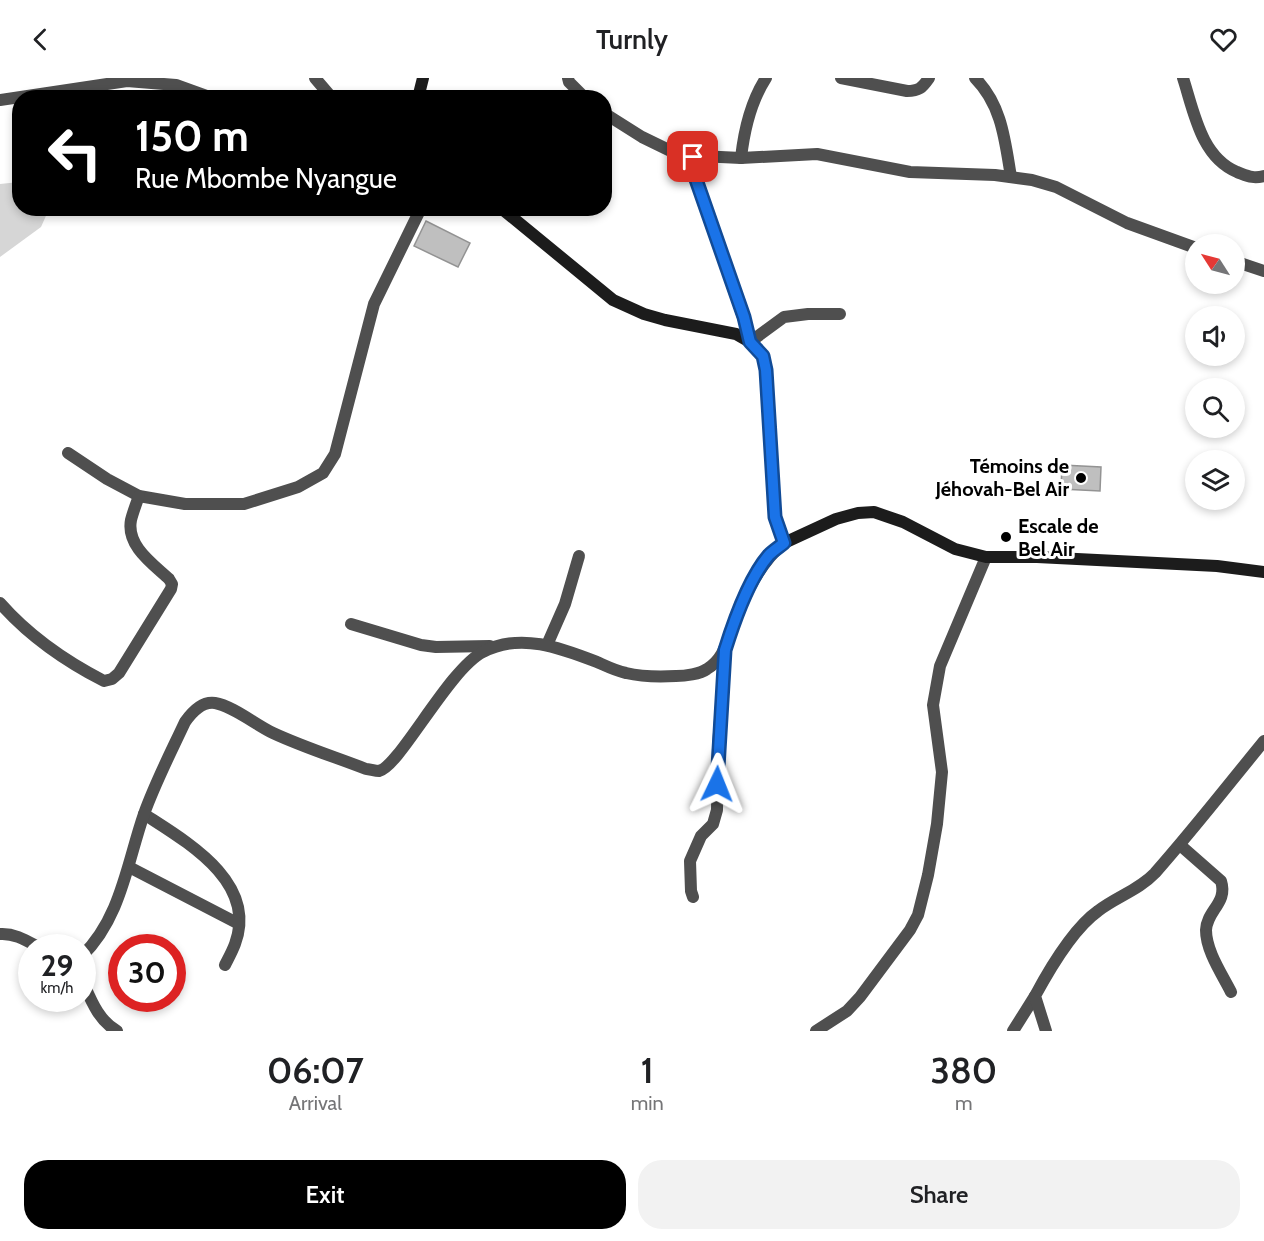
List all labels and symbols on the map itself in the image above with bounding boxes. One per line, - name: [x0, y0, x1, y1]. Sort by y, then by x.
- pin: [667, 131, 718, 182]
- north arrow: [1185, 234, 1245, 294]
- place label: Témoins de Jéhovah-Bel Air: [934, 454, 1069, 501]
- marker: Témoins de Jéhovah-Bel Air: [1074, 471, 1088, 485]
- place label: Escale de Bel Air: [1018, 514, 1099, 561]
- marker: Escale de Bel Air: [999, 530, 1013, 544]
- position arrow: [685, 752, 749, 816]
- speed limit sign: 30: [108, 934, 186, 1012]

